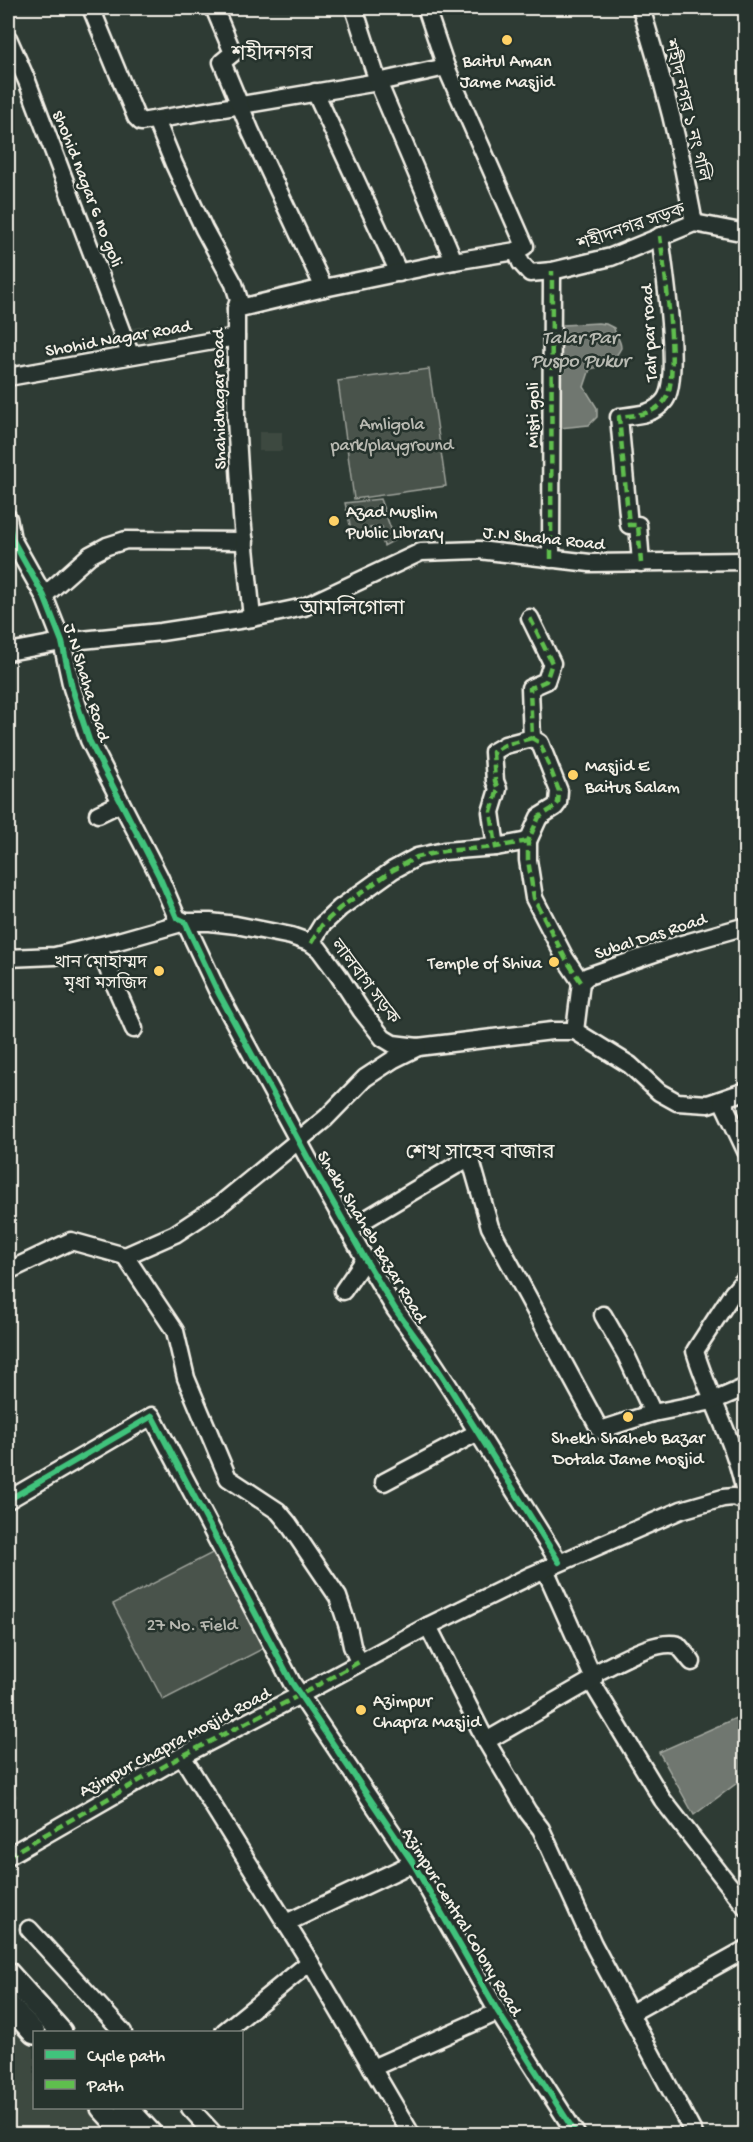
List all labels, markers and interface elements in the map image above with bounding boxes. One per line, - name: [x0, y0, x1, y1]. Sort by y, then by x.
- marker: Baitul Aman Jame Masjid: [500, 33, 514, 47]
- street label: শহীদ নগর ১ নং গলি: [658, 36, 716, 185]
- district label: শহীদনগর: [230, 40, 313, 68]
- place label: Baitul Aman Jame Masjid: [460, 52, 556, 94]
- street label: shohid nagar 6 no goli: [47, 107, 126, 270]
- street label: শহীদনগর সড়ক: [574, 198, 689, 257]
- street label: Talr par road: [637, 282, 664, 383]
- street label: Shohid Nagar Road: [44, 316, 194, 363]
- street label: Shahidnagar Road: [209, 327, 232, 470]
- water label: Talar Par Puspo Pukur: [531, 328, 633, 374]
- street label: Misti goli: [524, 382, 545, 448]
- park label: Amligola park/playground: [330, 415, 455, 457]
- place label: Azad Muslim Public Library: [345, 503, 444, 545]
- marker: Azad Muslim Public Library: [327, 514, 341, 528]
- street label: J.N Shaha Road: [482, 523, 607, 556]
- district label: আমলিগোলা: [299, 595, 405, 623]
- street label: J.N Shaha Road: [58, 621, 114, 746]
- place label: Masjid E Baitus Salam: [584, 757, 680, 799]
- marker: Masjid E Baitus Salam: [566, 768, 580, 782]
- street label: Subal Das Road: [592, 909, 711, 965]
- street label: লালবাগ সড়ক: [325, 935, 403, 1030]
- place label: খান মোহাম্মদ মৃধা মসজিদ: [54, 953, 148, 995]
- place label: Temple of Shiva: [427, 954, 543, 975]
- marker: Temple of Shiva: [547, 955, 561, 969]
- marker: খান মোহাম্মদ মৃধা মসজিদ: [152, 964, 166, 978]
- district label: শেখ সাহেব বাজার: [405, 1142, 555, 1167]
- street label: Shekh Shaheb Bazar Road: [311, 1147, 431, 1328]
- marker: Shekh Shaheb Bazar Dotala Jame Mosjid: [621, 1410, 635, 1424]
- place label: Shekh Shaheb Bazar Dotala Jame Mosjid: [551, 1429, 706, 1471]
- park label: 27 No. Field: [147, 1616, 239, 1637]
- street label: Azimpur Chapra Mosjid Road: [76, 1683, 276, 1803]
- place label: Azimpur Chapra Masjid: [373, 1692, 482, 1734]
- marker: Azimpur Chapra Masjid: [354, 1703, 368, 1717]
- street label: Azimpur Central Colony Road: [396, 1824, 526, 2022]
- legend: [33, 2031, 243, 2109]
- text: Cycle path: [87, 2047, 165, 2068]
- text: Path: [86, 2077, 124, 2098]

